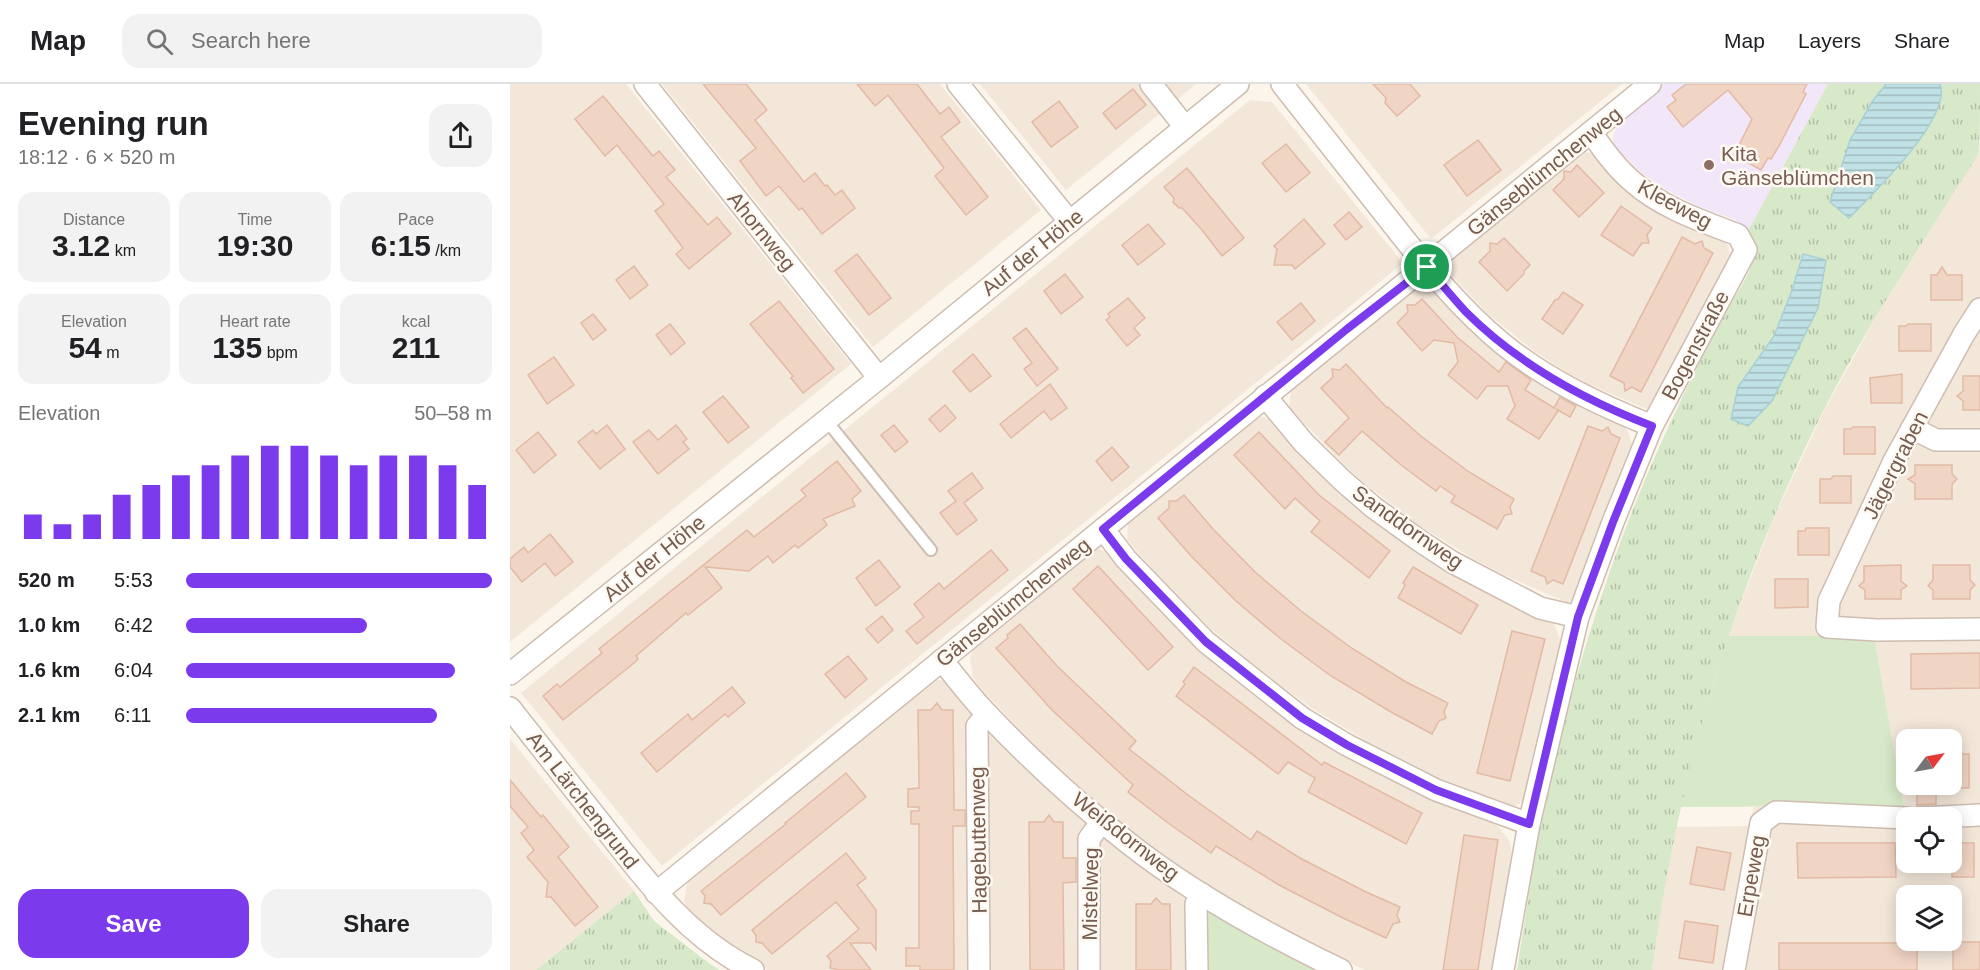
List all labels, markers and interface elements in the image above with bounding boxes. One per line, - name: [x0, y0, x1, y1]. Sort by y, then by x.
- search box: [122, 14, 542, 68]
- text: Map: [30, 25, 86, 56]
- icon: search: [143, 25, 176, 58]
- text: Search here: [191, 28, 311, 53]
- text: Map: [1724, 29, 1765, 52]
- text: Layers: [1798, 29, 1861, 52]
- text: Share: [1894, 29, 1950, 52]
- street label: Gänseblümchenweg: [1462, 102, 1626, 240]
- button: share: [429, 104, 492, 167]
- text: Evening run: [18, 105, 209, 142]
- place label: Kita Gänseblümchen: [1721, 142, 1874, 189]
- text: 18:12 · 6 × 520 m: [18, 146, 175, 168]
- marker: Kita Gänseblümchen: [1702, 158, 1716, 172]
- street label: Kleeweg: [1634, 175, 1716, 233]
- street label: Ahornweg: [723, 187, 801, 275]
- street label: Auf der Höhe: [977, 204, 1087, 300]
- text: Distance: [63, 211, 125, 228]
- text: Time: [238, 211, 272, 228]
- text: Pace: [398, 211, 434, 228]
- text: 3.12: [52, 229, 110, 262]
- text: 19:30: [217, 229, 293, 262]
- text: 6:15: [371, 229, 431, 262]
- pin: [1401, 241, 1452, 292]
- text: km: [110, 242, 136, 259]
- text: /km: [431, 242, 461, 259]
- icon: arrive: [1410, 250, 1443, 283]
- street label: Bogenstraße: [1657, 287, 1733, 403]
- text: Elevation: [61, 313, 127, 330]
- text: Heart rate: [219, 313, 291, 330]
- text: kcal: [402, 313, 430, 330]
- text: 54: [68, 331, 102, 364]
- text: 135: [212, 331, 262, 364]
- text: 211: [392, 331, 440, 364]
- text: m: [102, 344, 120, 361]
- text: bpm: [262, 344, 298, 361]
- text: Elevation: [18, 402, 100, 424]
- text: 50–58 m: [414, 402, 492, 424]
- street label: Jägergraben: [1858, 407, 1932, 523]
- street label: Sanddornweg: [1348, 480, 1468, 574]
- street label: Auf der Höhe: [599, 510, 709, 606]
- street label: Gänseblümchenweg: [931, 533, 1095, 671]
- text: 520 m: [18, 569, 75, 591]
- text: 5:53: [114, 569, 153, 591]
- text: 1.0 km: [18, 614, 80, 636]
- text: 6:42: [114, 614, 153, 636]
- text: 1.6 km: [18, 659, 80, 681]
- text: 6:04: [114, 659, 153, 681]
- text: 2.1 km: [18, 704, 80, 726]
- text: 6:11: [114, 704, 151, 726]
- street label: Am Lärchengrund: [523, 727, 643, 873]
- north arrow: [1896, 729, 1962, 795]
- map controls: [1896, 729, 1962, 951]
- street label: Hagebuttenweg: [965, 766, 991, 914]
- street label: Weißdornweg: [1068, 787, 1184, 885]
- button: locate: [1896, 807, 1962, 873]
- street label: Erpeweg: [1732, 833, 1770, 919]
- street label: Mistelweg: [1078, 847, 1102, 941]
- button: layers: [1896, 885, 1962, 951]
- button: Save: [18, 889, 249, 958]
- button: Share: [261, 889, 492, 958]

